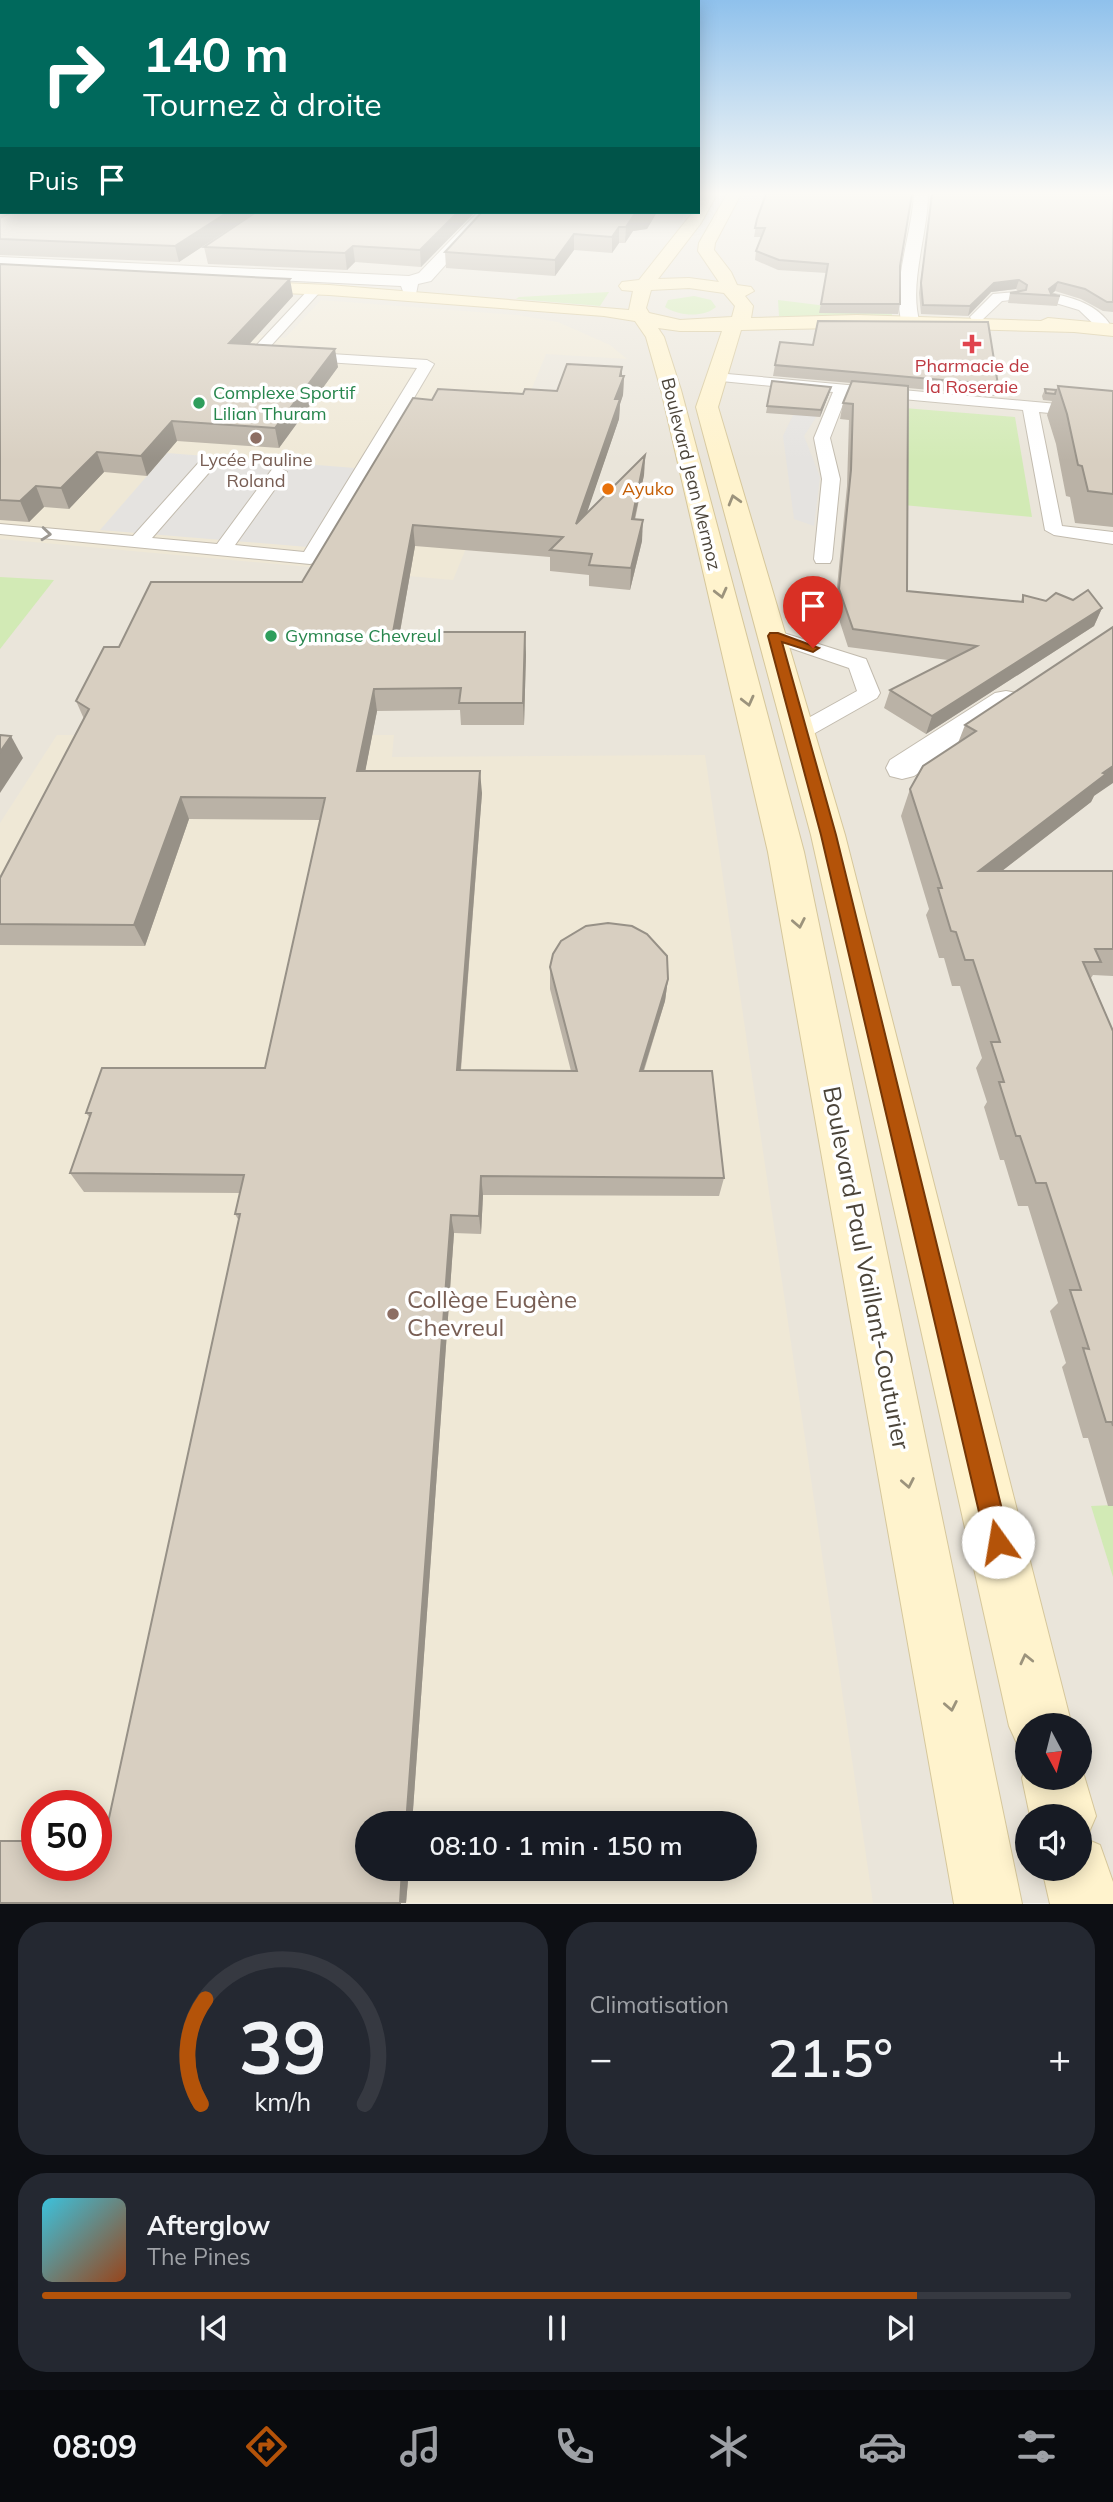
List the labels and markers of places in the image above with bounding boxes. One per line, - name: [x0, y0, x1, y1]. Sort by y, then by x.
- marker: Pharmacie de la Roseraie: [964, 336, 980, 352]
- place label: Pharmacie de la Roseraie: [915, 354, 1029, 398]
- place label: Complexe Sportif Lilian Thuram: [213, 381, 356, 425]
- marker: Complexe Sportif Lilian Thuram: [191, 395, 207, 411]
- marker: Lycée Pauline Roland: [248, 430, 264, 446]
- place label: Lycée Pauline Roland: [200, 448, 312, 492]
- place label: Ayuko: [622, 477, 674, 500]
- marker: Ayuko: [600, 481, 616, 497]
- pin: [783, 576, 843, 648]
- place label: Gymnase Chevreul: [285, 624, 441, 647]
- marker: Gymnase Chevreul: [263, 628, 279, 644]
- place label: Collège Eugène Chevreul: [407, 1284, 577, 1342]
- marker: Collège Eugène Chevreul: [385, 1306, 401, 1322]

